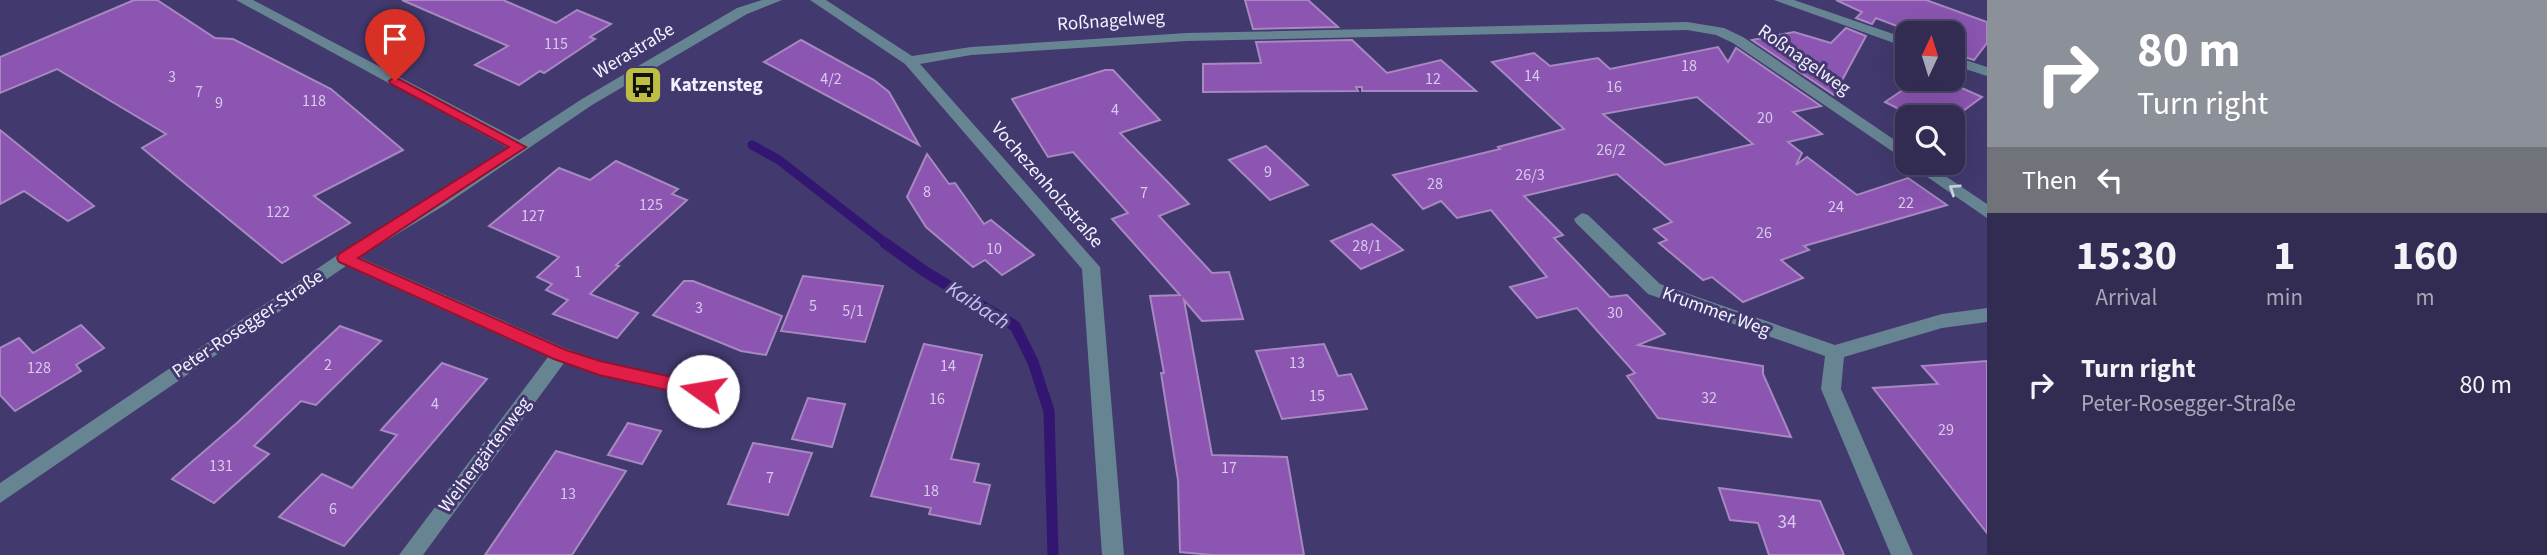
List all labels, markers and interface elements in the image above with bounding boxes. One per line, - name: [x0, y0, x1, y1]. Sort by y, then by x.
- street label: Roßnagelweg: [1056, 4, 1166, 38]
- pin: [365, 9, 425, 81]
- street label: Werastraße: [588, 16, 680, 86]
- text: 80 m: [2137, 16, 2241, 86]
- street label: Roßnagelweg: [1752, 18, 1856, 102]
- icon: arrive: [376, 20, 414, 58]
- north arrow: [1895, 21, 1965, 91]
- map controls: [1895, 21, 1965, 175]
- icon: right: [2022, 28, 2113, 119]
- house number: 115: [544, 33, 568, 55]
- house number: 18: [1681, 55, 1697, 77]
- bus stop icon: Katzensteg: [622, 64, 664, 106]
- house number: 14: [1524, 65, 1540, 87]
- house number: 3: [168, 66, 176, 88]
- house number: 4/2: [820, 68, 842, 90]
- house number: 12: [1425, 68, 1441, 90]
- place label: Katzensteg: [670, 72, 763, 99]
- house number: 16: [1606, 76, 1622, 98]
- house number: 7: [195, 81, 203, 103]
- text: Turn right: [2137, 81, 2268, 127]
- house number: 118: [302, 90, 326, 112]
- house number: 9: [215, 92, 223, 114]
- house number: 4: [1111, 99, 1119, 121]
- button: search: [1895, 105, 1965, 175]
- house number: 20: [1757, 107, 1773, 129]
- street label: Vochezenholzstraße: [984, 116, 1110, 254]
- house number: 26/2: [1596, 139, 1626, 161]
- house number: 9: [1264, 161, 1272, 183]
- icon: left: [2091, 161, 2129, 199]
- text: Then: [2022, 162, 2077, 199]
- house number: 26/3: [1515, 164, 1545, 186]
- house number: 28: [1427, 173, 1443, 195]
- house number: 8: [923, 181, 931, 203]
- house number: 7: [1140, 182, 1148, 204]
- one-way arrow: [1949, 185, 1962, 197]
- house number: 22: [1898, 192, 1914, 214]
- house number: 125: [639, 194, 663, 216]
- house number: 24: [1828, 196, 1844, 218]
- house number: 122: [266, 201, 290, 223]
- house number: 127: [521, 205, 545, 227]
- house number: 26: [1756, 222, 1772, 244]
- text: 15:30: [2076, 226, 2177, 286]
- text: 1: [2273, 226, 2295, 286]
- text: 160: [2392, 226, 2458, 286]
- house number: 28/1: [1352, 235, 1382, 257]
- house number: 10: [986, 238, 1002, 260]
- house number: 1: [574, 261, 582, 283]
- street label: Peter-Rosegger-Straße: [167, 263, 329, 385]
- water label: Kaibach: [940, 273, 1016, 337]
- street label: Krummer Weg: [1658, 280, 1774, 344]
- text: Arrival: [2095, 281, 2157, 314]
- text: min: [2266, 281, 2303, 314]
- text: m: [2415, 281, 2435, 314]
- house number: 5: [809, 295, 817, 317]
- house number: 3: [695, 297, 703, 319]
- house number: 5/1: [842, 300, 864, 322]
- house number: 30: [1607, 302, 1623, 324]
- text: Turn right: [2081, 350, 2196, 387]
- house number: 13: [1289, 352, 1305, 374]
- house number: 2: [324, 354, 332, 376]
- position arrow: [666, 354, 740, 428]
- house number: 14: [940, 355, 956, 377]
- house number: 128: [27, 357, 51, 379]
- icon: right: [2022, 366, 2060, 404]
- text: 80 m: [2459, 366, 2512, 403]
- house number: 15: [1309, 385, 1325, 407]
- house number: 32: [1701, 387, 1717, 409]
- text: Peter-Rosegger-Straße: [2081, 387, 2296, 420]
- house number: 16: [929, 388, 945, 410]
- street label: Weihergärtenweg: [432, 391, 538, 519]
- house number: 4: [431, 393, 439, 415]
- house number: 29: [1938, 419, 1954, 441]
- house number: 131: [209, 455, 233, 477]
- house number: 17: [1221, 457, 1237, 479]
- house number: 7: [766, 467, 774, 489]
- house number: 18: [923, 480, 939, 502]
- house number: 13: [560, 483, 576, 505]
- house number: 6: [329, 498, 337, 520]
- house number: 34: [1778, 509, 1796, 536]

